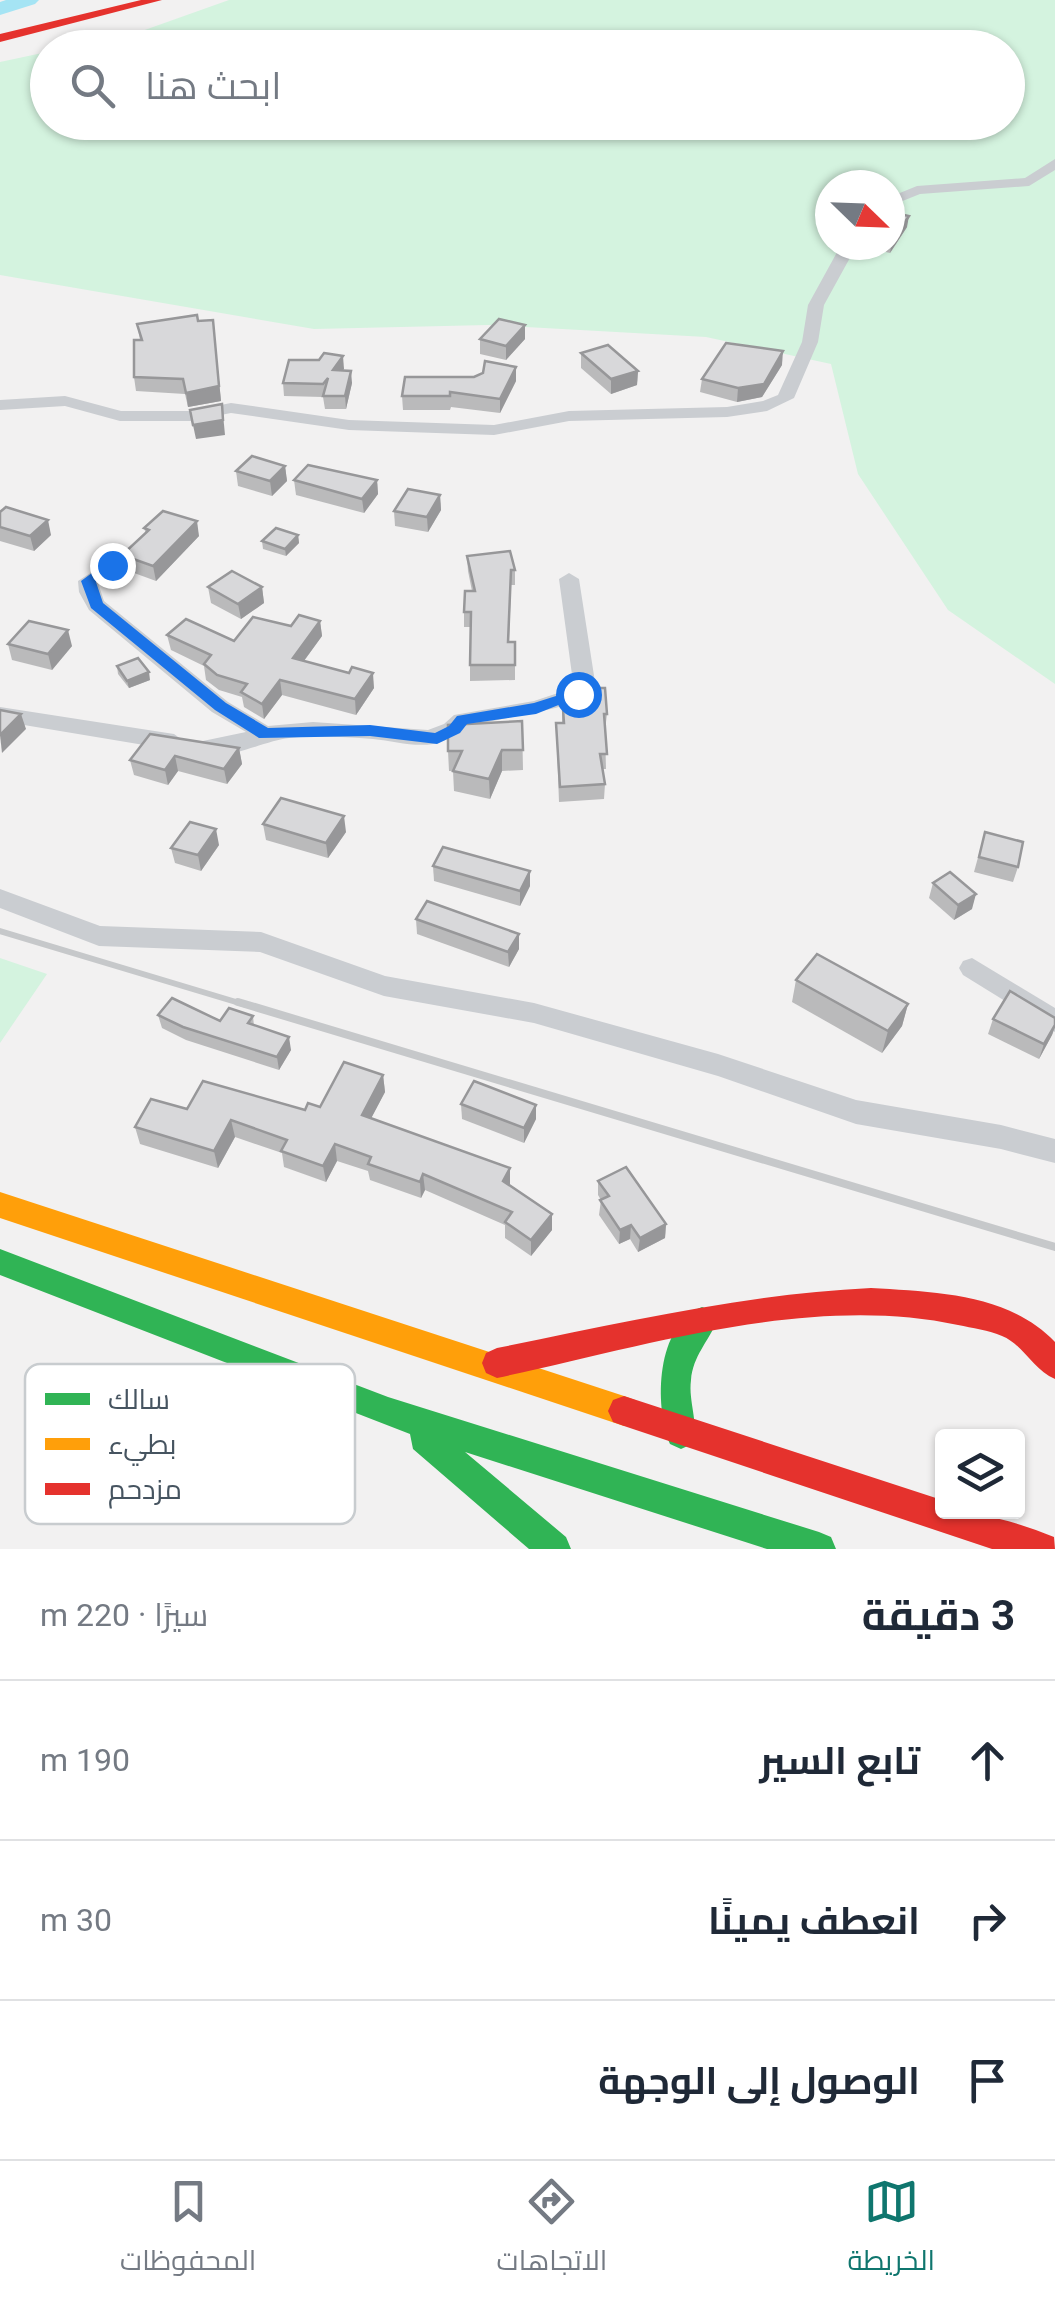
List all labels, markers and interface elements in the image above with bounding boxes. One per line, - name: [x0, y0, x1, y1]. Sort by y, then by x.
- search box: [30, 30, 1025, 140]
- icon: search: [65, 58, 120, 113]
- text: ابحث هنا: [145, 64, 281, 108]
- north arrow: [815, 170, 905, 260]
- route end: [90, 543, 136, 589]
- route start: [556, 672, 602, 718]
- legend: [25, 1364, 355, 1524]
- text: سالك: [108, 1383, 170, 1416]
- text: بطيء: [108, 1428, 176, 1466]
- map controls: [935, 1429, 1025, 1519]
- button: layers: [935, 1429, 1025, 1519]
- text: مزدحم: [108, 1473, 182, 1509]
- text: 3 دقيقة: [862, 1591, 1015, 1640]
- text: سيرًا · 220 m: [40, 1596, 208, 1634]
- icon: ahead: [960, 1733, 1015, 1788]
- text: تابع السير: [759, 1739, 920, 1783]
- text: 190 m: [40, 1741, 130, 1779]
- icon: right: [960, 1893, 1015, 1948]
- text: انعطف يمينًا: [708, 1899, 920, 1943]
- text: 30 m: [40, 1901, 112, 1939]
- icon: arrive: [960, 2053, 1015, 2108]
- text: الوصول إلى الوجهة: [598, 2059, 920, 2103]
- tab: المحفوظات: [120, 2174, 256, 2286]
- tab: الاتجاهات: [497, 2174, 607, 2286]
- tab: الخريطة: [848, 2174, 935, 2286]

